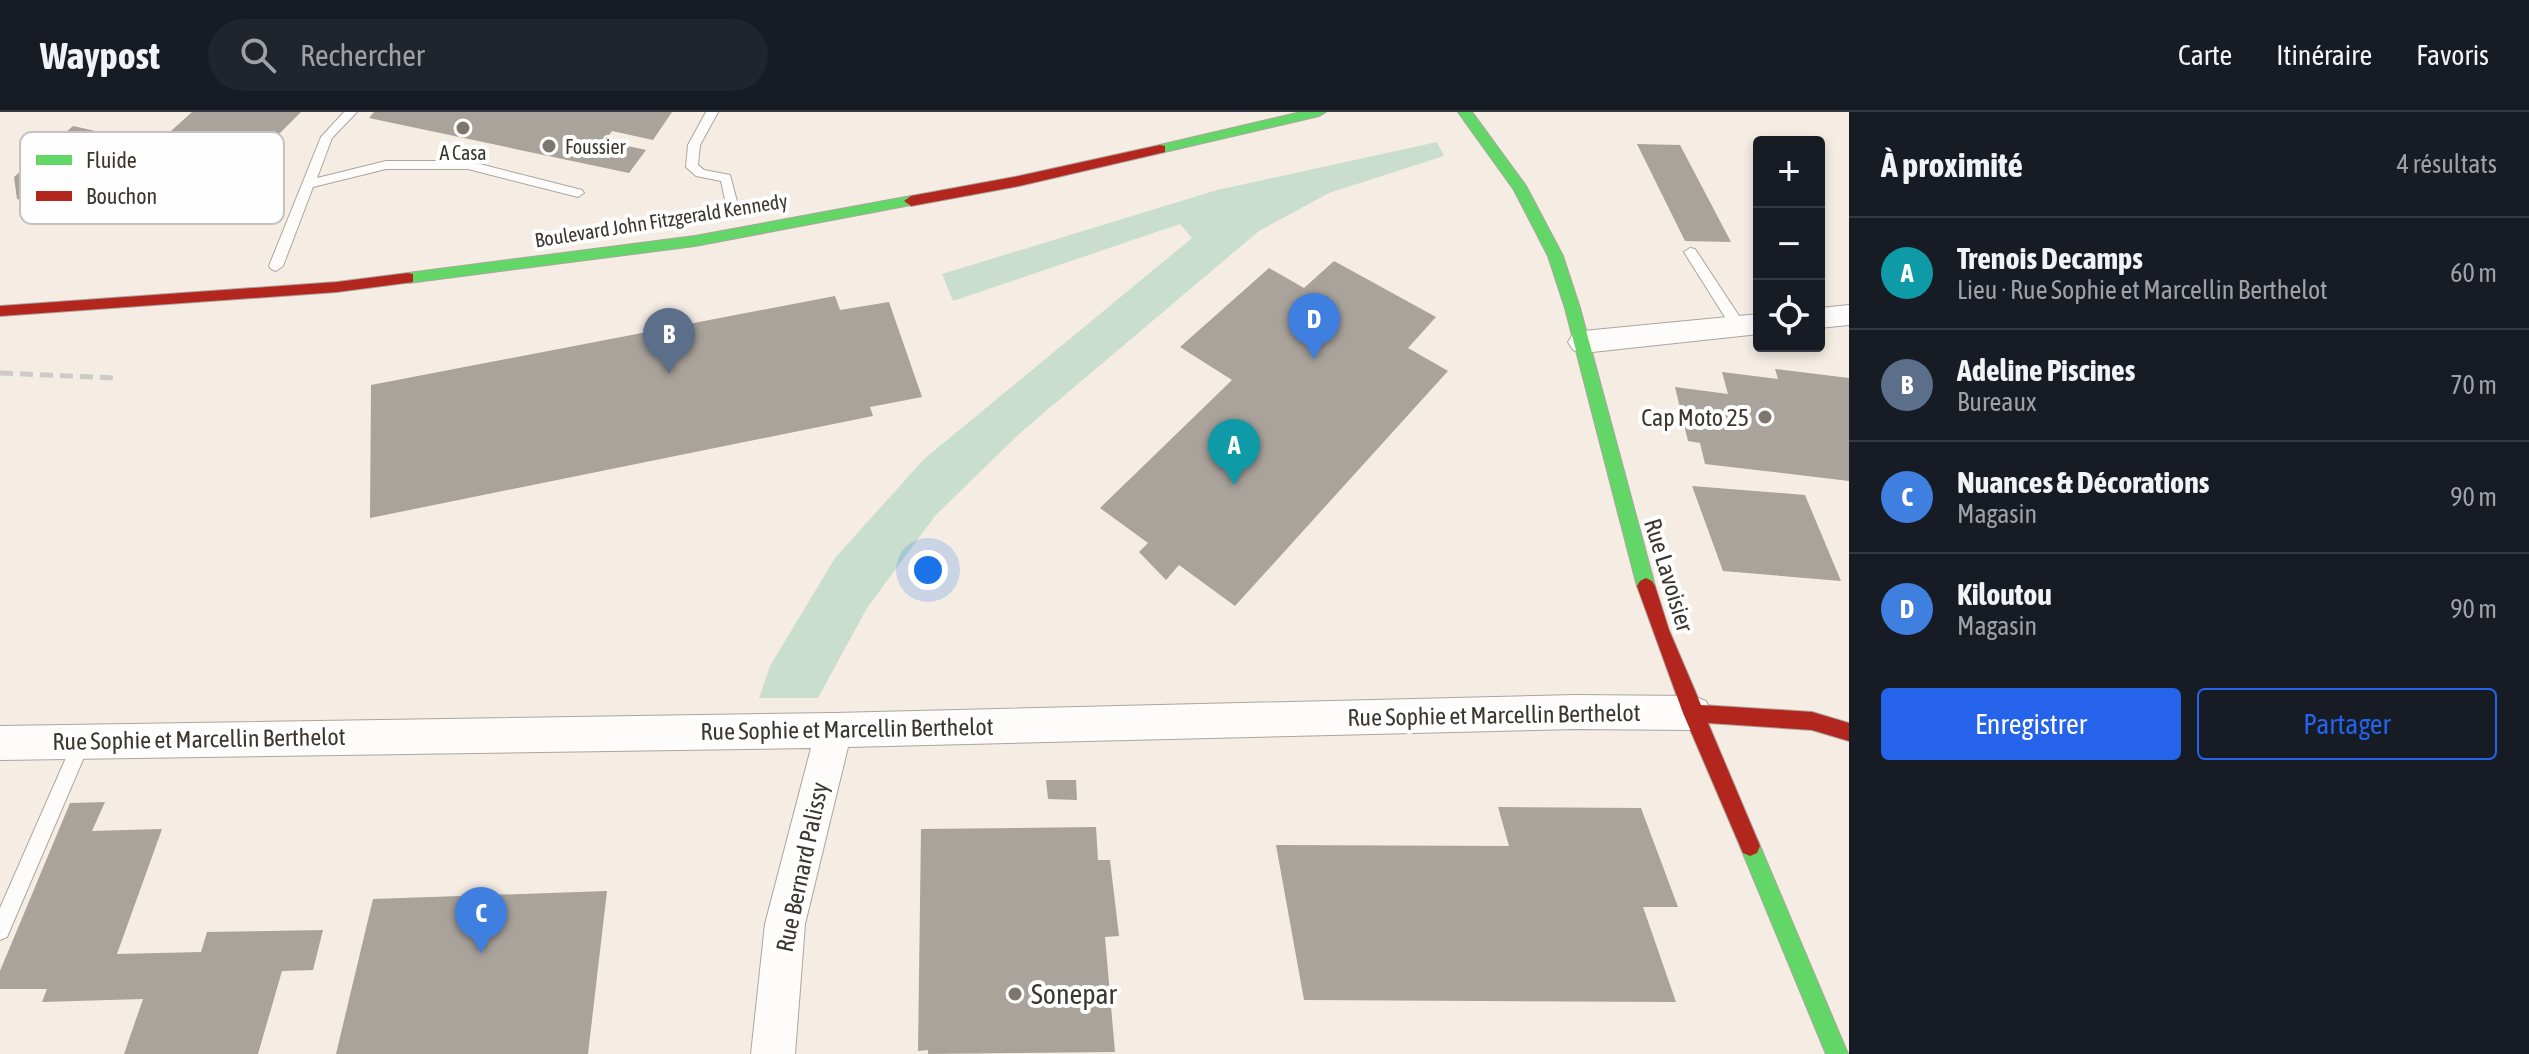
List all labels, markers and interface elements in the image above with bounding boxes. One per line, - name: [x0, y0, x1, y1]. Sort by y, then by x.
- search box: [208, 19, 768, 91]
- icon: search: [236, 33, 280, 77]
- text: Waypost: [40, 34, 160, 77]
- text: Rechercher: [300, 38, 425, 72]
- text: Carte: [2178, 39, 2232, 71]
- text: Itinéraire: [2276, 39, 2372, 71]
- text: Favoris: [2416, 39, 2489, 71]
- marker: A Casa: [454, 119, 472, 137]
- legend: [20, 132, 284, 224]
- place label: Foussier: [565, 135, 627, 158]
- map controls: [1753, 136, 1825, 352]
- button: +: [1753, 136, 1825, 208]
- marker: Foussier: [540, 137, 558, 155]
- place label: A Casa: [439, 141, 487, 164]
- text: À proximité: [1881, 145, 2023, 184]
- text: Fluide: [86, 147, 137, 173]
- text: 4 résultats: [2397, 149, 2497, 179]
- text: Bouchon: [86, 183, 157, 209]
- street label: Boulevard John Fitzgerald Kennedy: [533, 189, 789, 251]
- button: −: [1753, 208, 1825, 280]
- text: Trenois Decamps: [1957, 241, 2143, 275]
- text: A: [1901, 258, 1913, 288]
- text: 60 m: [2450, 258, 2497, 288]
- text: Lieu · Rue Sophie et Marcellin Berthelot: [1957, 275, 2328, 305]
- button: locate: [1753, 280, 1825, 352]
- pin: D: [1288, 293, 1340, 359]
- pin: B: [643, 308, 695, 374]
- text: Adeline Piscines: [1957, 353, 2135, 387]
- text: B: [1901, 370, 1913, 400]
- text: 70 m: [2450, 370, 2497, 400]
- text: Bureaux: [1957, 387, 2037, 417]
- place label: Cap Moto 25: [1641, 404, 1749, 431]
- marker: Cap Moto 25: [1756, 408, 1774, 426]
- pin: A: [1208, 419, 1260, 485]
- text: Nuances & Décorations: [1957, 465, 2209, 499]
- text: C: [1901, 482, 1913, 512]
- text: 90 m: [2450, 482, 2497, 512]
- text: Magasin: [1957, 499, 2037, 529]
- street label: Rue Lavoisier: [1639, 515, 1699, 636]
- your location: [908, 550, 948, 590]
- text: Kiloutou: [1957, 577, 2052, 611]
- text: D: [1900, 594, 1914, 624]
- text: 90 m: [2450, 594, 2497, 624]
- text: Magasin: [1957, 611, 2037, 641]
- button: Enregistrer: [1881, 688, 2181, 760]
- button: Partager: [2197, 688, 2497, 760]
- street label: Rue Sophie et Marcellin Berthelot: [1347, 699, 1641, 731]
- street label: Rue Sophie et Marcellin Berthelot: [700, 713, 994, 745]
- street label: Rue Sophie et Marcellin Berthelot: [52, 723, 346, 755]
- street label: Rue Bernard Palissy: [771, 780, 833, 954]
- pin: C: [455, 887, 507, 953]
- place label: Sonepar: [1031, 978, 1118, 1010]
- marker: Sonepar: [1006, 985, 1024, 1003]

